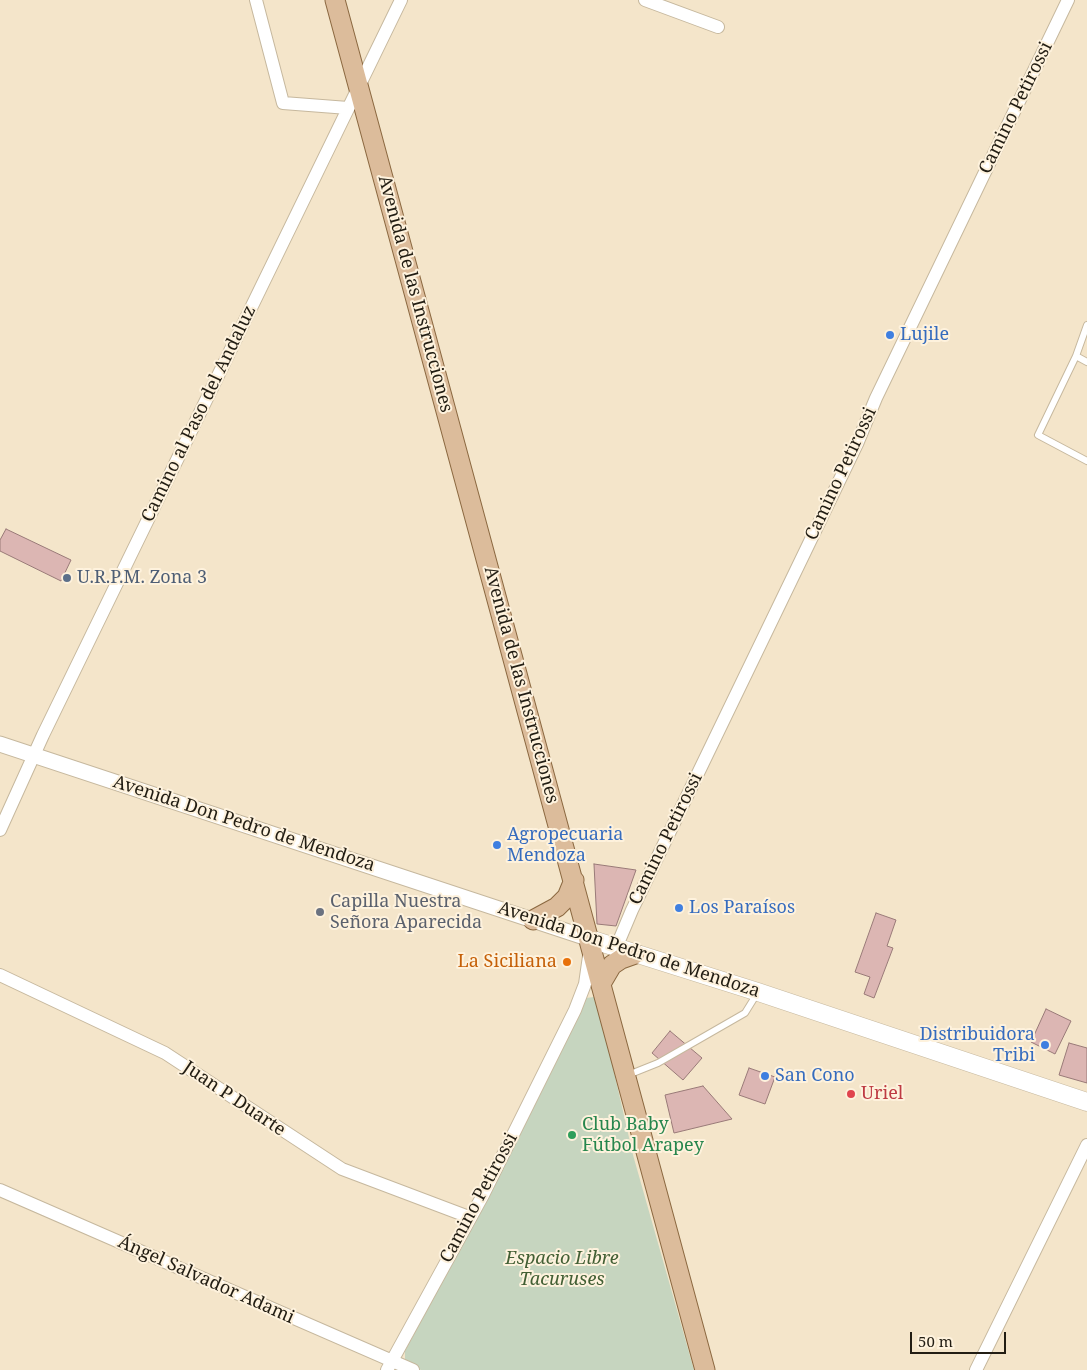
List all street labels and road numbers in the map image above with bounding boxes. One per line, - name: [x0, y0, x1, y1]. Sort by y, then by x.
- street label: Camino Petirossi: [975, 39, 1057, 177]
- street label: Avenida de las Instrucciones: [373, 173, 457, 415]
- street label: Camino al Paso del Andaluz: [137, 302, 261, 526]
- street label: Camino Petirossi: [801, 404, 881, 544]
- street label: Avenida de las Instrucciones: [479, 564, 563, 806]
- street label: Camino Petirossi: [625, 770, 707, 908]
- street label: Avenida Don Pedro de Mendoza: [110, 771, 378, 877]
- street label: Avenida Don Pedro de Mendoza: [495, 897, 763, 1003]
- street label: Juan P Duarte: [179, 1057, 289, 1141]
- street label: Camino Petirossi: [436, 1129, 522, 1267]
- street label: Ángel Salvador Adami: [114, 1231, 298, 1329]

